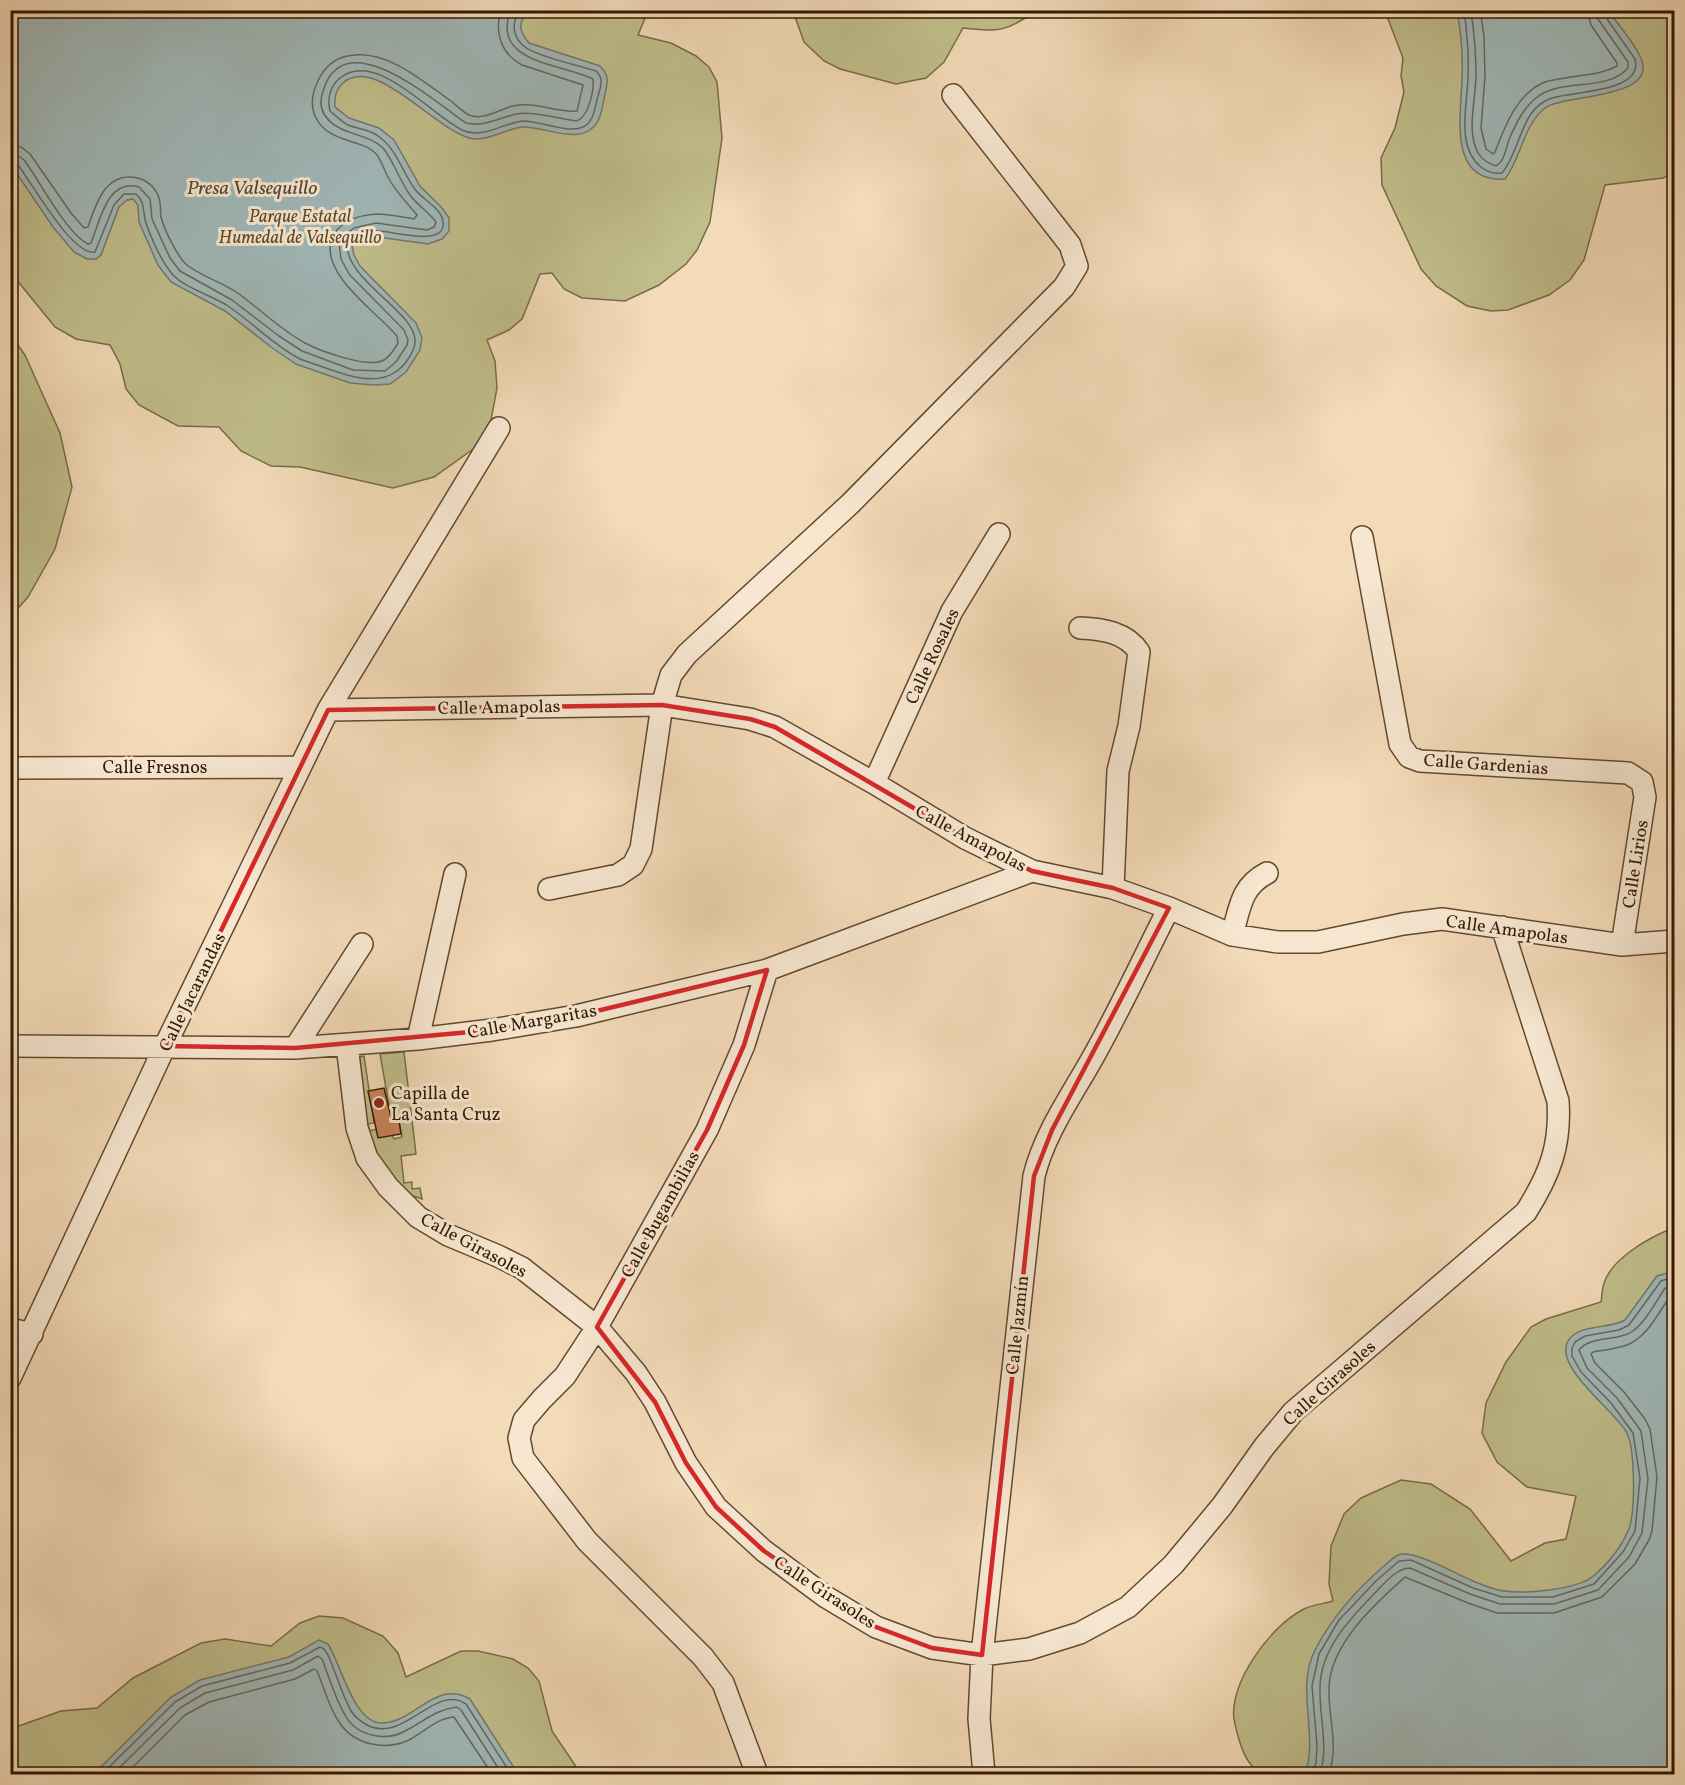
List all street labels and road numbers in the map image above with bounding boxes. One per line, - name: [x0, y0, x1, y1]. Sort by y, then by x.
- street label: Calle Rosales: [900, 604, 967, 709]
- street label: Calle Amapolas: [437, 695, 561, 722]
- street label: Calle Gardenias: [1423, 749, 1549, 782]
- street label: Calle Fresnos: [103, 756, 207, 781]
- street label: Calle Amapolas: [910, 799, 1030, 879]
- street label: Calle Lirios: [1617, 818, 1656, 910]
- street label: Calle Amapolas: [1444, 910, 1569, 951]
- street label: Calle Jacarandas: [154, 929, 233, 1056]
- street label: Calle Margaritas: [466, 999, 599, 1046]
- street label: Calle Bugambilias: [616, 1147, 707, 1283]
- street label: Calle Girasoles: [416, 1208, 531, 1285]
- street label: Calle Jazmín: [1001, 1274, 1036, 1376]
- street label: Calle Girasoles: [1278, 1336, 1382, 1433]
- street label: Calle Girasoles: [768, 1551, 880, 1636]

